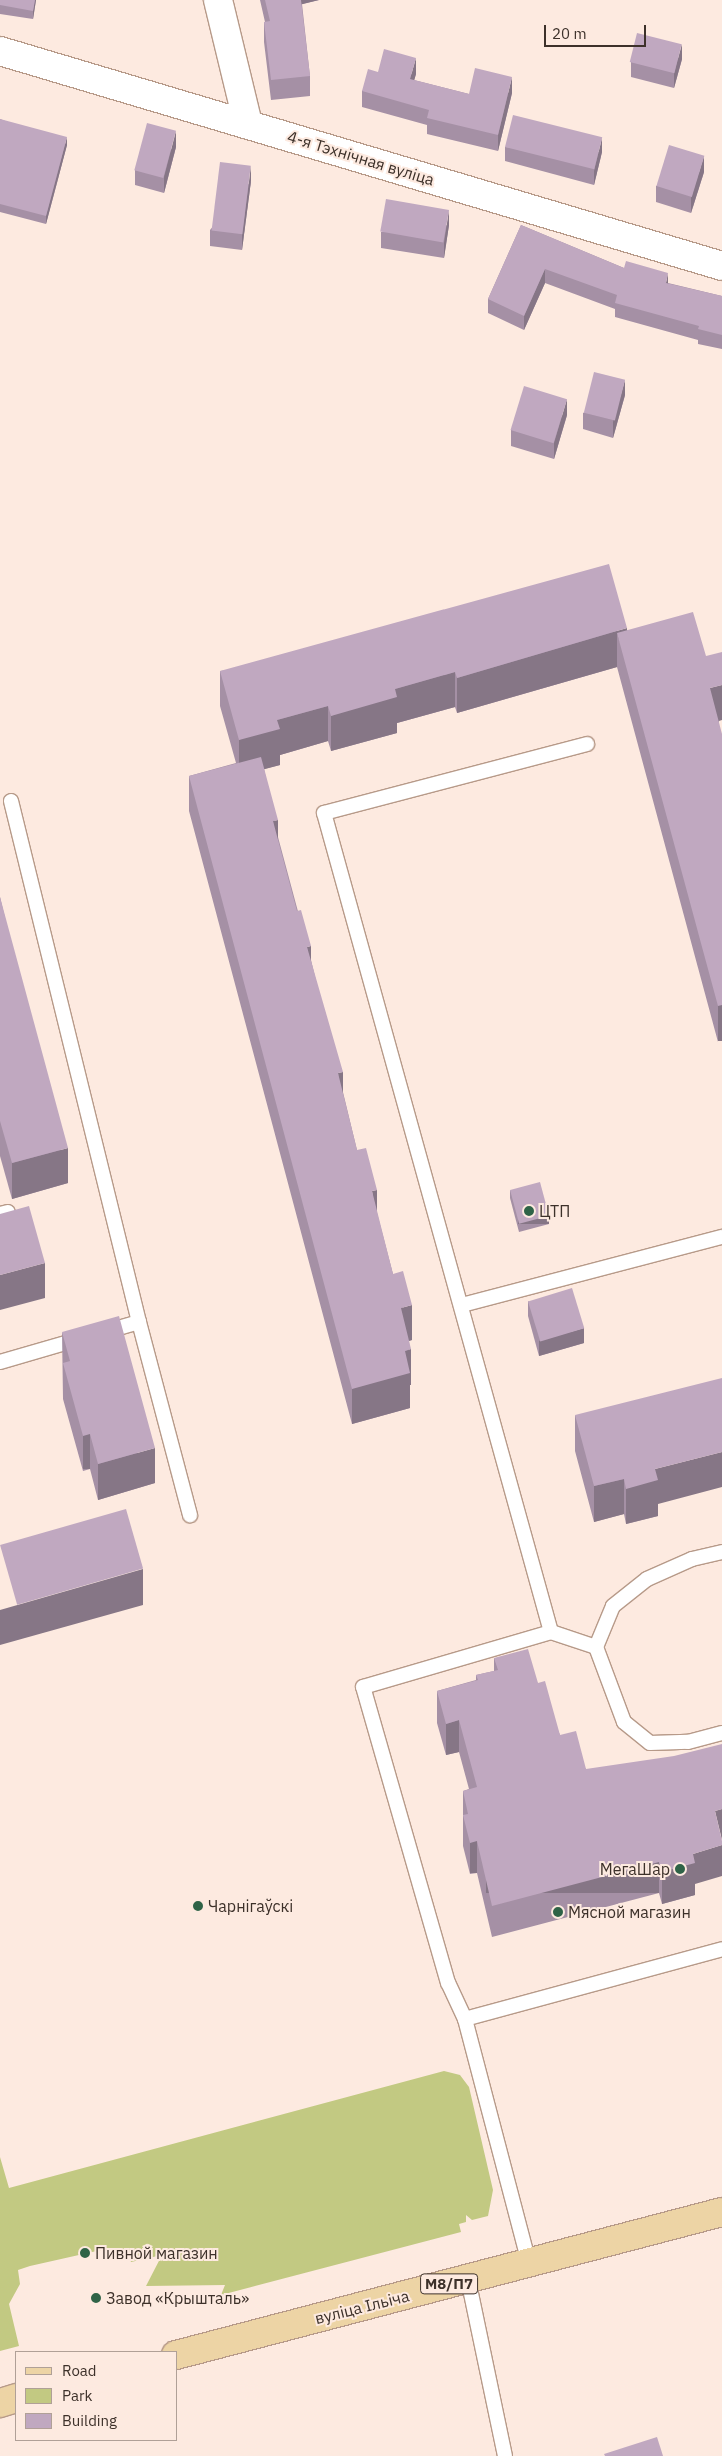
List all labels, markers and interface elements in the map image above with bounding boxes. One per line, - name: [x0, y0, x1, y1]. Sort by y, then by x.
- scale bar: [547, 15, 650, 47]
- text: 20 m: [552, 24, 587, 43]
- street label: 4-я Тэхнічная вуліца: [285, 127, 437, 189]
- place label: ЦТП: [539, 1201, 570, 1221]
- marker: ЦТП: [523, 1205, 535, 1217]
- place label: МегаШар: [600, 1859, 670, 1879]
- marker: МегаШар: [674, 1863, 686, 1875]
- place label: Чарнігаўскі: [208, 1896, 293, 1916]
- marker: Чарнігаўскі: [192, 1900, 204, 1912]
- place label: Мясной магазин: [568, 1902, 691, 1922]
- marker: Мясной магазин: [552, 1906, 564, 1918]
- place label: Пивной магазин: [95, 2243, 218, 2263]
- marker: Пивной магазин: [79, 2247, 91, 2259]
- road number: М8/П7: [419, 2272, 479, 2296]
- street label: вуліца Ільіча: [313, 2286, 411, 2328]
- place label: Завод «Крышталь»: [106, 2288, 249, 2308]
- marker: Завод «Крышталь»: [90, 2292, 102, 2304]
- legend: [15, 2351, 178, 2441]
- text: Road: [62, 2361, 97, 2380]
- text: Park: [62, 2386, 92, 2405]
- text: Building: [62, 2411, 117, 2430]

